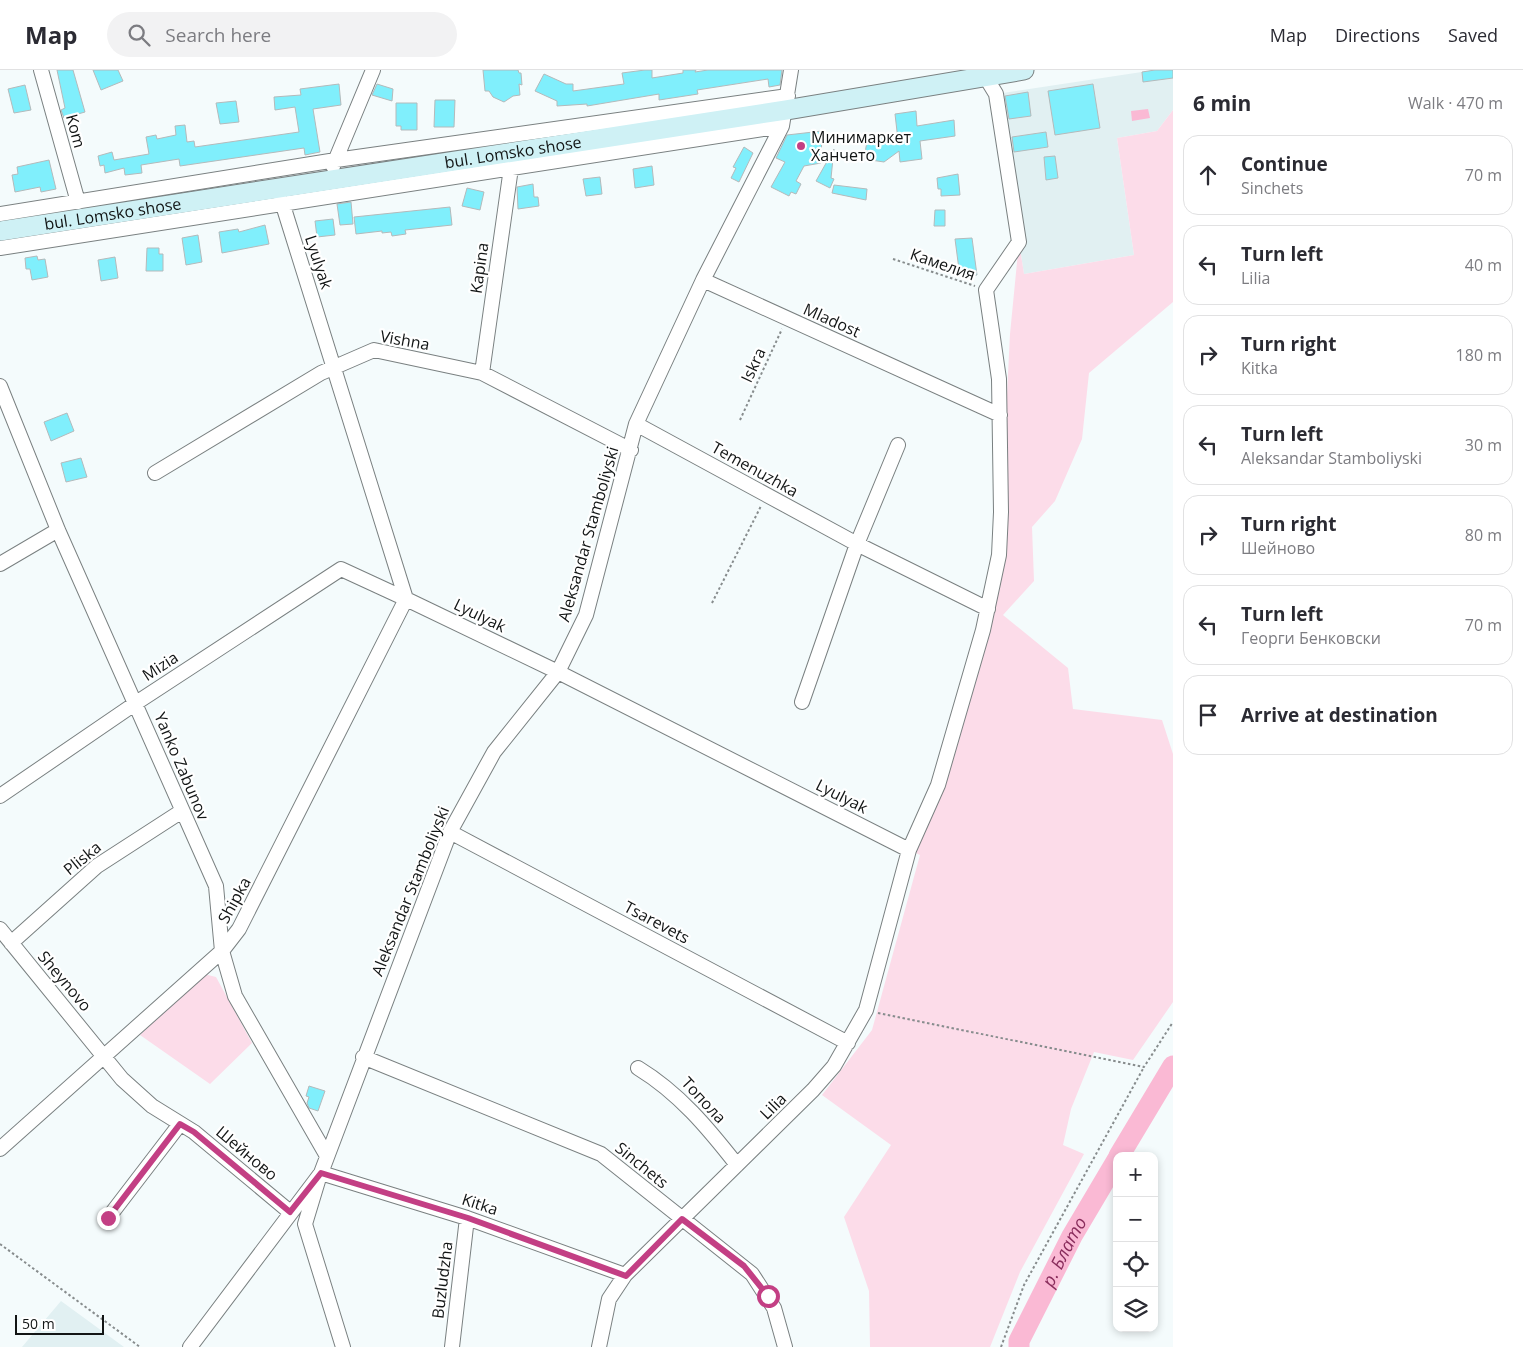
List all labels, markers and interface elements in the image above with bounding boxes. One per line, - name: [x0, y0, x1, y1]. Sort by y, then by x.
- search box: [107, 12, 457, 57]
- text: Map: [25, 18, 77, 51]
- icon: search: [125, 21, 153, 49]
- text: Search here: [165, 22, 271, 48]
- text: Map: [1270, 23, 1307, 47]
- text: Directions: [1335, 23, 1420, 47]
- text: Saved: [1448, 23, 1498, 47]
- text: 6 min: [1193, 89, 1251, 117]
- text: Walk · 470 m: [1408, 92, 1503, 114]
- street label: Kom: [61, 112, 91, 150]
- place label: Минимаркет Ханчето: [811, 126, 912, 166]
- street label: bul. Lomsko shose: [443, 131, 583, 173]
- marker: Минимаркет Ханчето: [795, 140, 807, 152]
- text: Continue: [1241, 151, 1328, 177]
- icon: ahead: [1194, 161, 1222, 189]
- text: 70 m: [1465, 164, 1502, 186]
- text: Sinchets: [1241, 177, 1303, 199]
- street label: bul. Lomsko shose: [43, 192, 183, 235]
- street label: Lyulyak: [300, 232, 338, 292]
- street label: Kapina: [465, 241, 493, 295]
- text: Turn left: [1241, 241, 1323, 267]
- street label: Камелия: [907, 243, 979, 285]
- icon: left: [1194, 251, 1222, 279]
- text: 40 m: [1465, 254, 1502, 276]
- text: Lilia: [1241, 267, 1270, 289]
- street label: Mladost: [800, 298, 864, 342]
- street label: Vishna: [379, 325, 431, 355]
- text: Turn right: [1241, 331, 1336, 357]
- icon: right: [1194, 341, 1222, 369]
- street label: Iskra: [735, 344, 771, 386]
- text: 180 m: [1456, 344, 1502, 366]
- text: Kitka: [1241, 357, 1278, 379]
- text: Turn left: [1241, 421, 1323, 447]
- icon: left: [1194, 431, 1222, 459]
- text: 30 m: [1465, 434, 1502, 456]
- street label: Temenuzhka: [708, 436, 802, 502]
- street label: Aleksandar Stamboliyski: [552, 444, 624, 624]
- text: Aleksandar Stamboliyski: [1241, 447, 1422, 469]
- text: Turn right: [1241, 511, 1336, 537]
- icon: right: [1194, 521, 1222, 549]
- text: 80 m: [1465, 524, 1502, 546]
- text: Шейново: [1241, 537, 1315, 559]
- street label: Lyulyak: [450, 593, 510, 637]
- text: Turn left: [1241, 601, 1323, 627]
- icon: left: [1194, 611, 1222, 639]
- text: 70 m: [1465, 614, 1502, 636]
- text: Георги Бенковски: [1241, 627, 1381, 649]
- street label: Mizia: [138, 646, 182, 686]
- icon: arrive: [1194, 701, 1222, 729]
- text: Arrive at destination: [1241, 702, 1438, 728]
- street label: Yanko Zabunov: [149, 709, 215, 823]
- street label: Lyulyak: [812, 774, 872, 819]
- street label: Aleksandar Stamboliyski: [366, 803, 454, 979]
- street label: Pliska: [59, 836, 105, 880]
- street label: Shipka: [212, 873, 256, 927]
- street label: Tsarevets: [620, 896, 694, 948]
- street label: Sheynovo: [33, 946, 97, 1016]
- street label: Топола: [677, 1072, 731, 1128]
- street label: Lilia: [755, 1088, 791, 1124]
- street label: Шейново: [211, 1121, 283, 1185]
- street label: Sinchets: [611, 1137, 673, 1193]
- map controls: [1113, 1152, 1158, 1332]
- button: +: [1113, 1152, 1158, 1197]
- street label: Kitka: [459, 1188, 501, 1220]
- button: −: [1113, 1197, 1158, 1242]
- route end: [97, 1207, 120, 1230]
- water label: р. Блато: [1035, 1212, 1092, 1291]
- street label: Buzludzha: [426, 1240, 458, 1320]
- button: locate: [1113, 1242, 1158, 1287]
- route start: [757, 1285, 780, 1308]
- button: layers: [1113, 1287, 1158, 1332]
- scale bar: [15, 1312, 104, 1335]
- text: 50 m: [22, 1314, 55, 1333]

